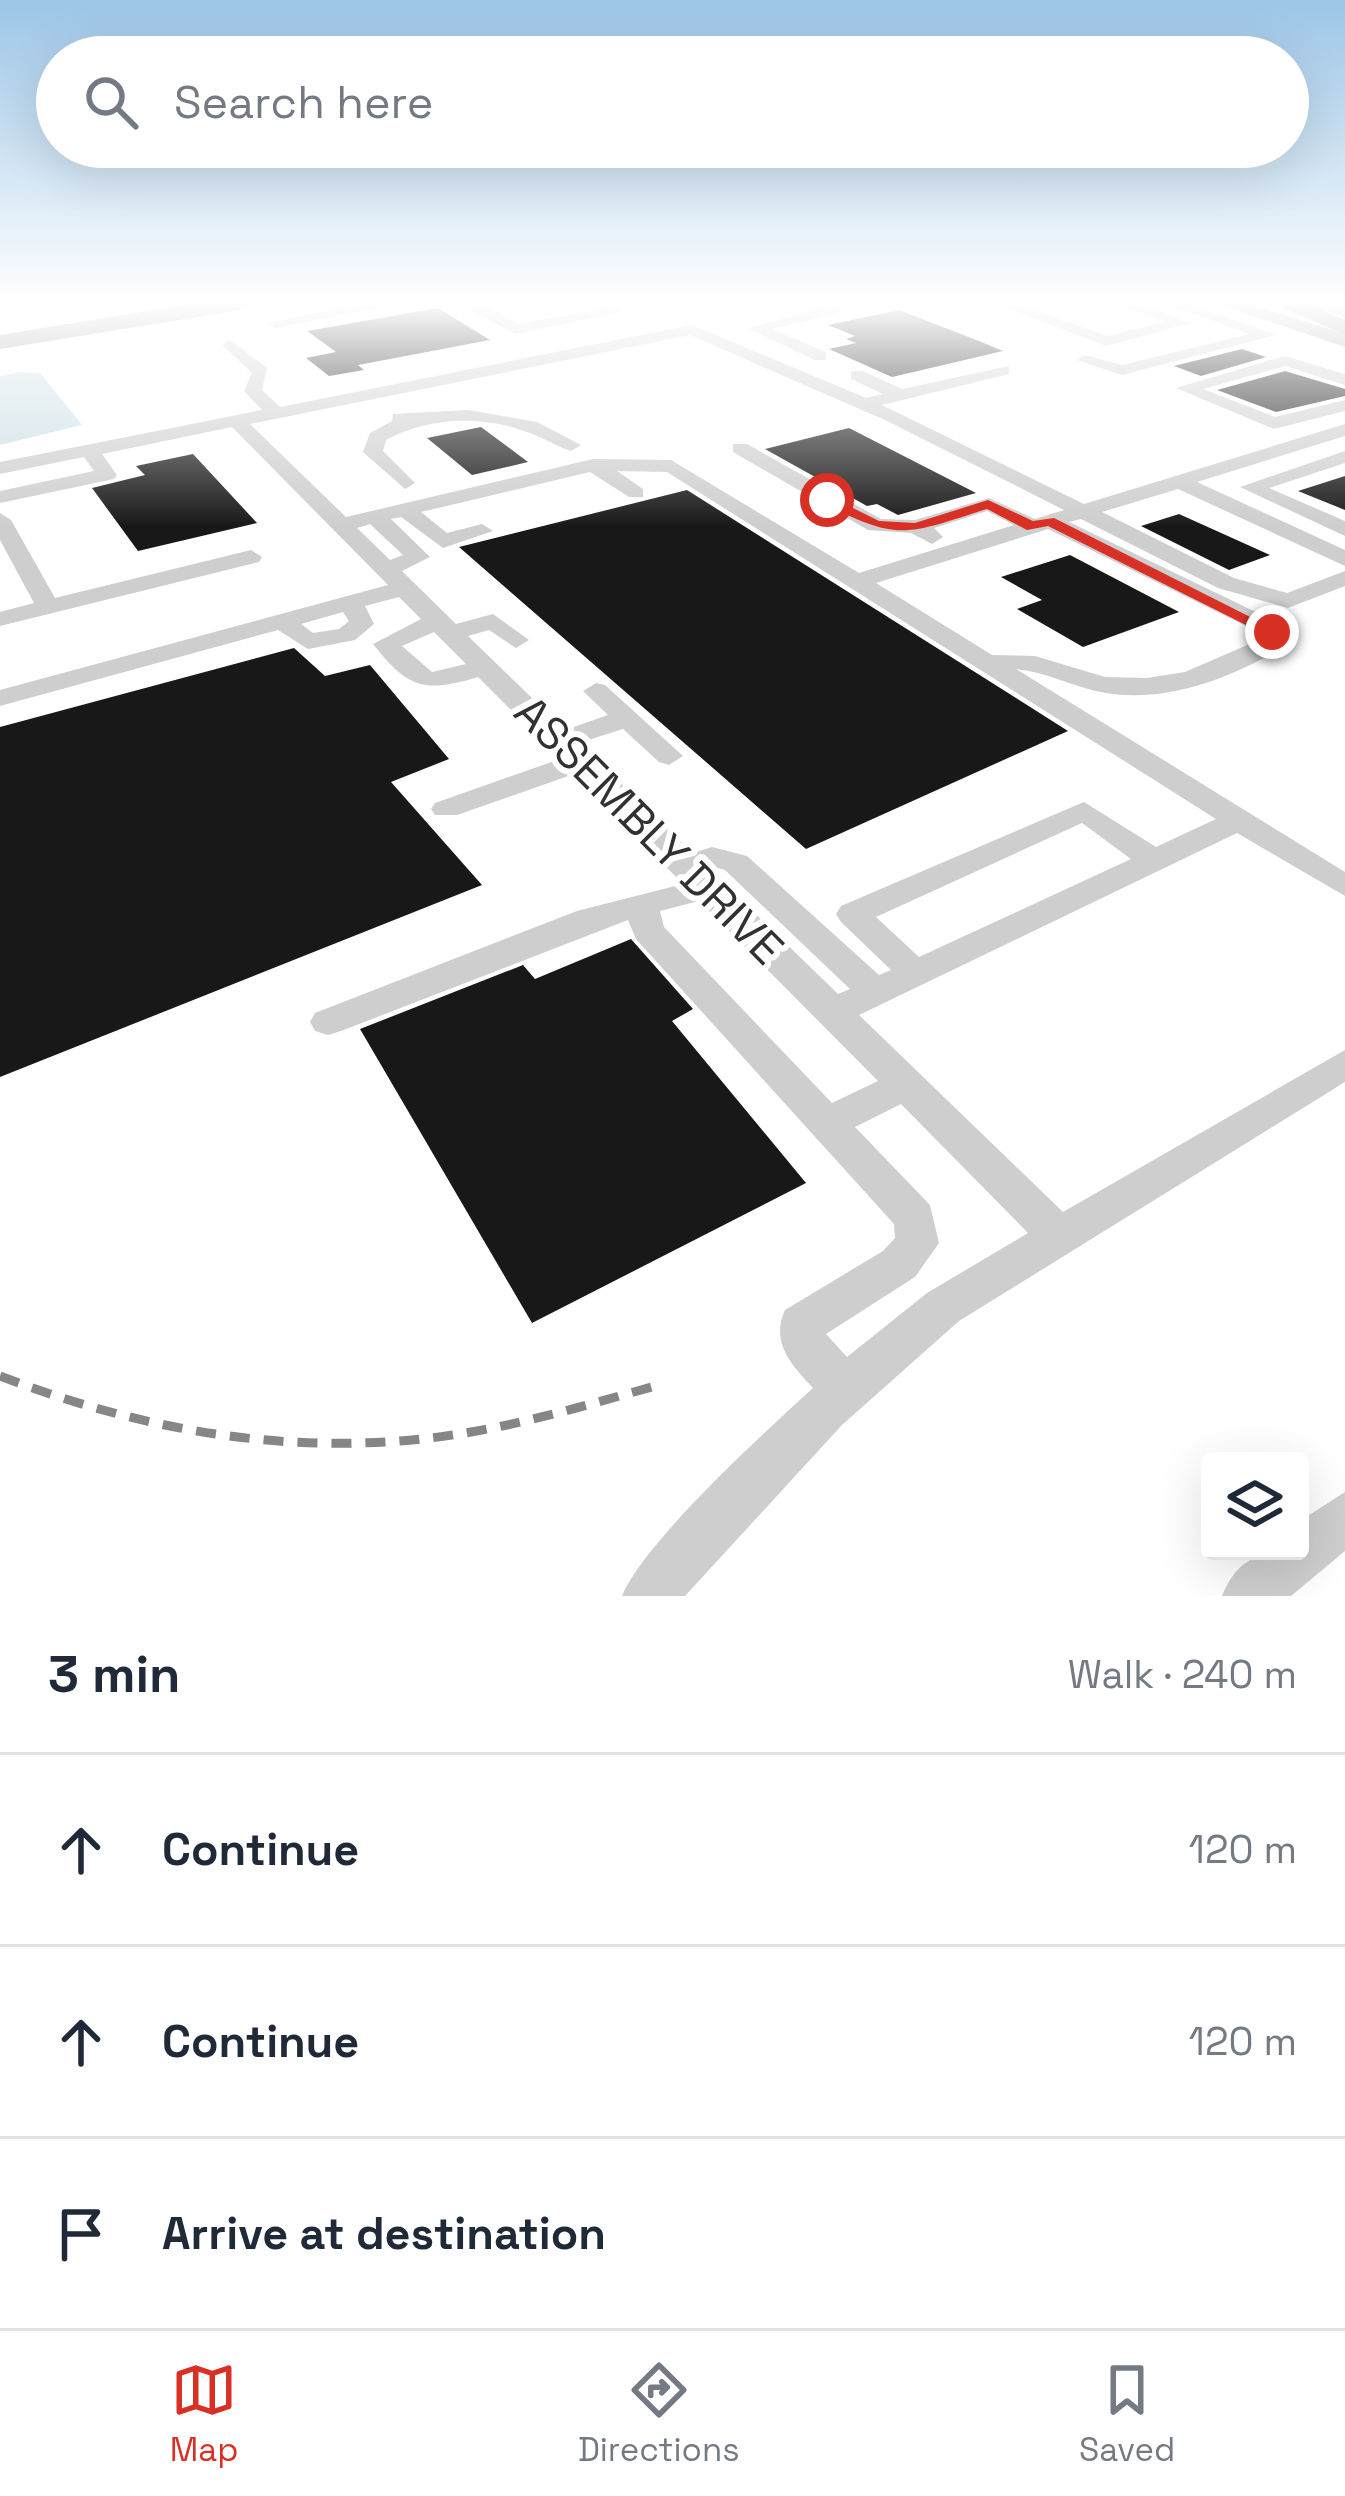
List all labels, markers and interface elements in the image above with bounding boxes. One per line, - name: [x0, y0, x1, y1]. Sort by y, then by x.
- search box: [36, 36, 1309, 168]
- icon: search: [78, 69, 144, 135]
- text: Search here: [174, 74, 433, 131]
- route start: [800, 473, 854, 527]
- route end: [1245, 605, 1299, 659]
- street label: ASSEMBLY DRIVE: [503, 684, 795, 976]
- map controls: [1201, 1452, 1309, 1560]
- button: layers: [1201, 1452, 1309, 1560]
- text: 3 min: [48, 1642, 181, 1707]
- text: Walk · 240 m: [1068, 1650, 1297, 1699]
- icon: ahead: [48, 1817, 114, 1883]
- text: Continue: [162, 1821, 359, 1878]
- text: 120 m: [1189, 1825, 1297, 1874]
- icon: ahead: [48, 2009, 114, 2075]
- text: Continue: [162, 2013, 359, 2070]
- text: 120 m: [1189, 2017, 1297, 2066]
- icon: arrive: [48, 2201, 114, 2267]
- text: Arrive at destination: [162, 2205, 606, 2262]
- tab: Map: [170, 2357, 238, 2471]
- tab: Directions: [578, 2357, 740, 2471]
- tab: Saved: [1079, 2357, 1175, 2471]

